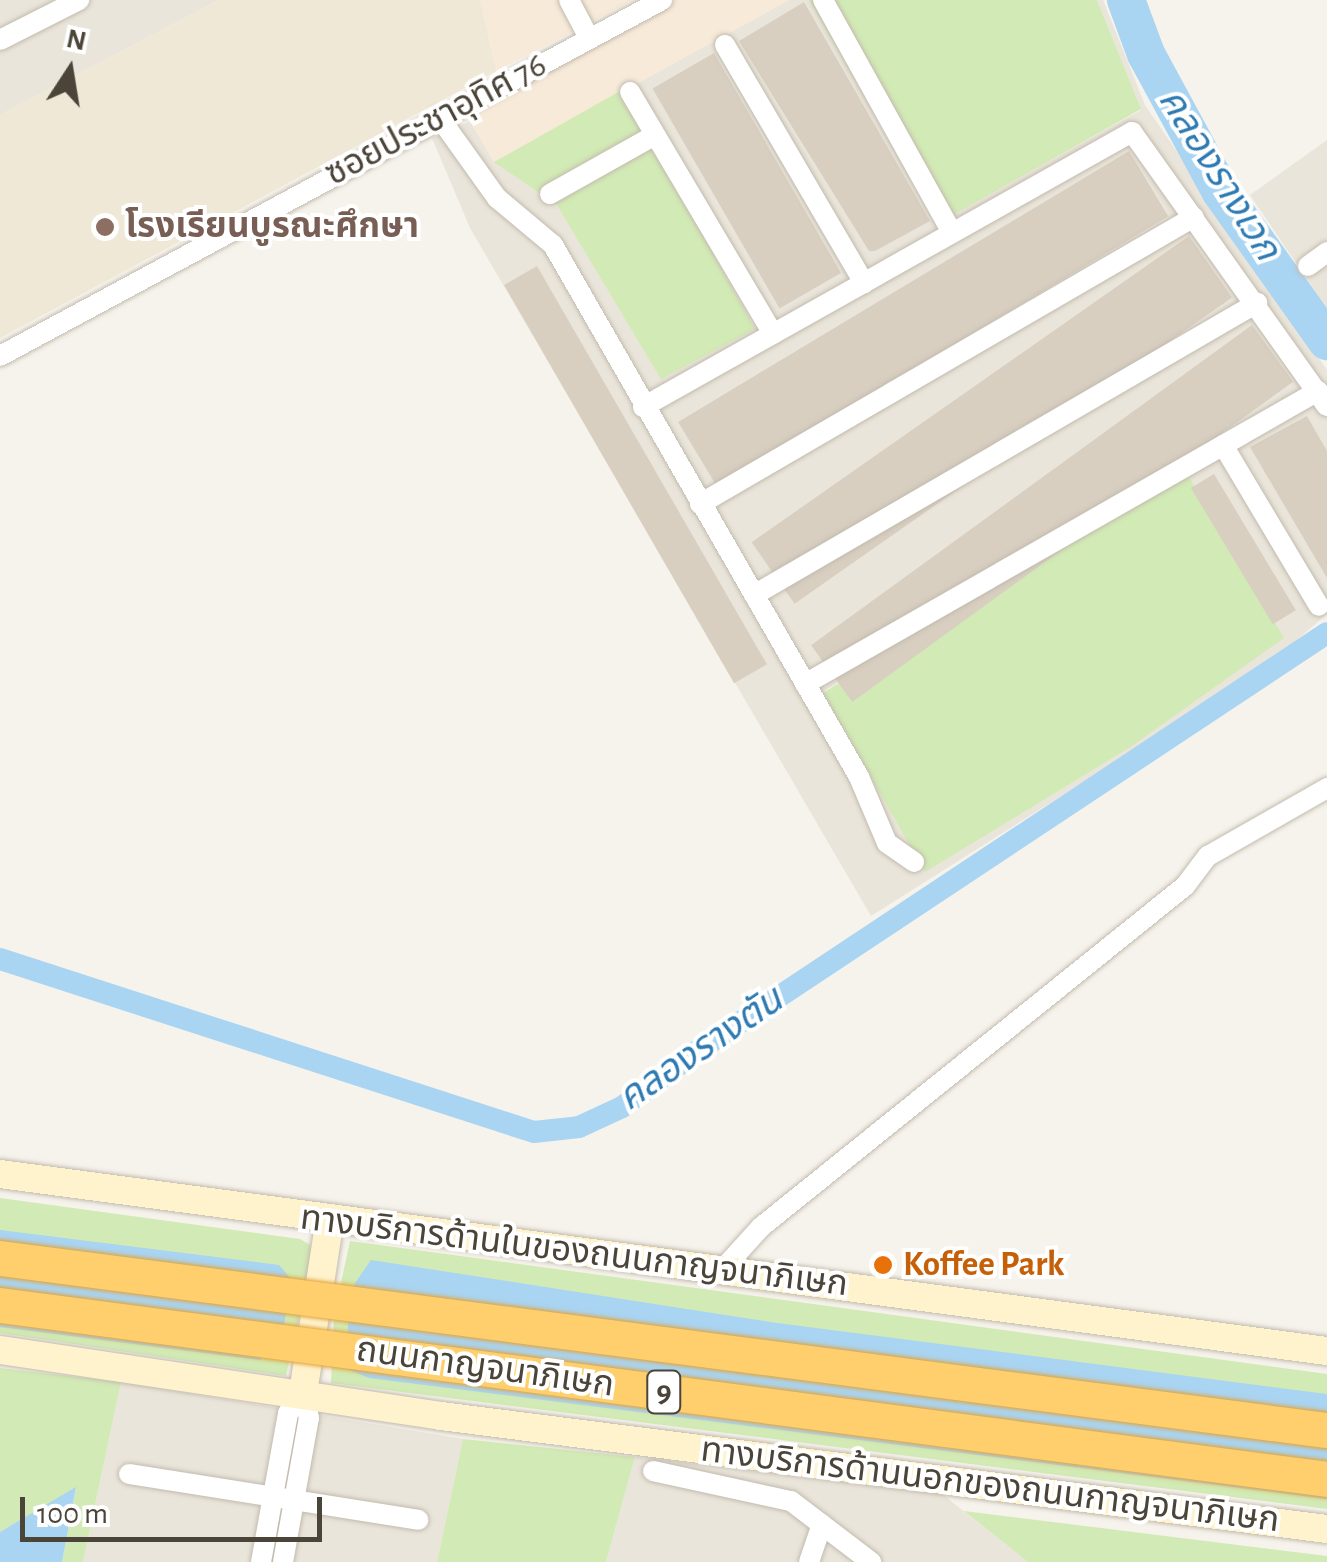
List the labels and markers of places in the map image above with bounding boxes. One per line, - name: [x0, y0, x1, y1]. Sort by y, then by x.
- place label: โรงเรียนบูรณะศึกษา: [125, 206, 419, 248]
- marker: โรงเรียนบูรณะศึกษา: [94, 216, 116, 238]
- place label: Koffee Park: [903, 1244, 1064, 1286]
- marker: Koffee Park: [872, 1254, 894, 1276]

